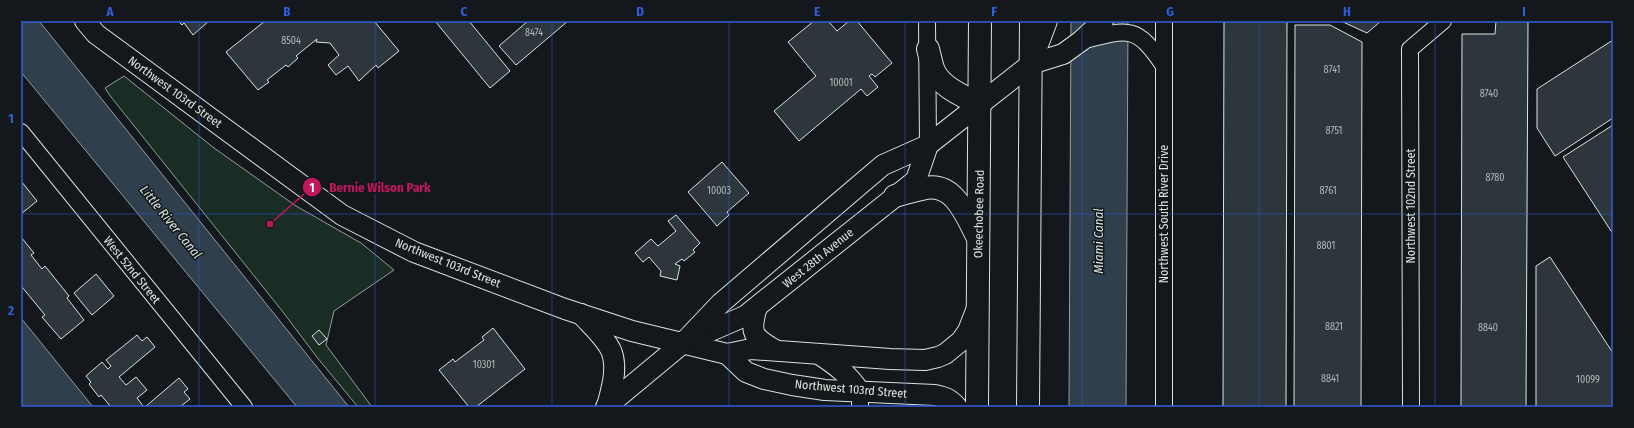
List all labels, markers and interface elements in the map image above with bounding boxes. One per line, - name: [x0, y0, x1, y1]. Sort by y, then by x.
- text: A: [105, 4, 114, 19]
- text: B: [283, 4, 291, 19]
- text: C: [461, 4, 468, 19]
- text: D: [636, 4, 644, 19]
- text: E: [814, 4, 820, 19]
- text: F: [991, 4, 997, 19]
- text: G: [1166, 4, 1174, 19]
- text: H: [1343, 4, 1351, 19]
- text: I: [1522, 4, 1526, 19]
- house number: 8474: [525, 27, 543, 39]
- house number: 8504: [281, 35, 301, 47]
- street label: Northwest 103rd Street: [125, 53, 225, 131]
- house number: 8741: [1324, 64, 1340, 76]
- house number: 10001: [829, 77, 853, 89]
- house number: 8740: [1480, 88, 1498, 100]
- text: 1: [8, 111, 14, 126]
- house number: 8751: [1326, 125, 1342, 137]
- street label: Northwest South River Drive: [1157, 145, 1171, 283]
- street label: Northwest 102nd Street: [1404, 148, 1418, 263]
- street label: Okeechobee Road: [971, 170, 987, 258]
- house number: 8780: [1486, 172, 1504, 184]
- callout: Bernie Wilson Park: [302, 175, 439, 200]
- text: Bernie Wilson Park: [329, 180, 431, 195]
- text: 1: [309, 181, 315, 195]
- water label: Little River Canal: [137, 182, 205, 262]
- house number: 10003: [707, 185, 731, 197]
- house number: 8761: [1319, 185, 1337, 197]
- water label: Miami Canal: [1091, 208, 1106, 274]
- street label: West 28th Avenue: [780, 225, 856, 291]
- street label: West 52nd Street: [101, 234, 163, 306]
- street label: Northwest 103rd Street: [393, 235, 503, 291]
- house number: 8801: [1317, 240, 1335, 252]
- text: 2: [7, 303, 14, 318]
- house number: 8821: [1325, 321, 1343, 333]
- house number: 8840: [1478, 322, 1498, 334]
- house number: 10301: [473, 359, 495, 371]
- house number: 8841: [1321, 373, 1339, 385]
- house number: 10099: [1576, 374, 1600, 386]
- street label: Northwest 103rd Street: [794, 377, 908, 401]

